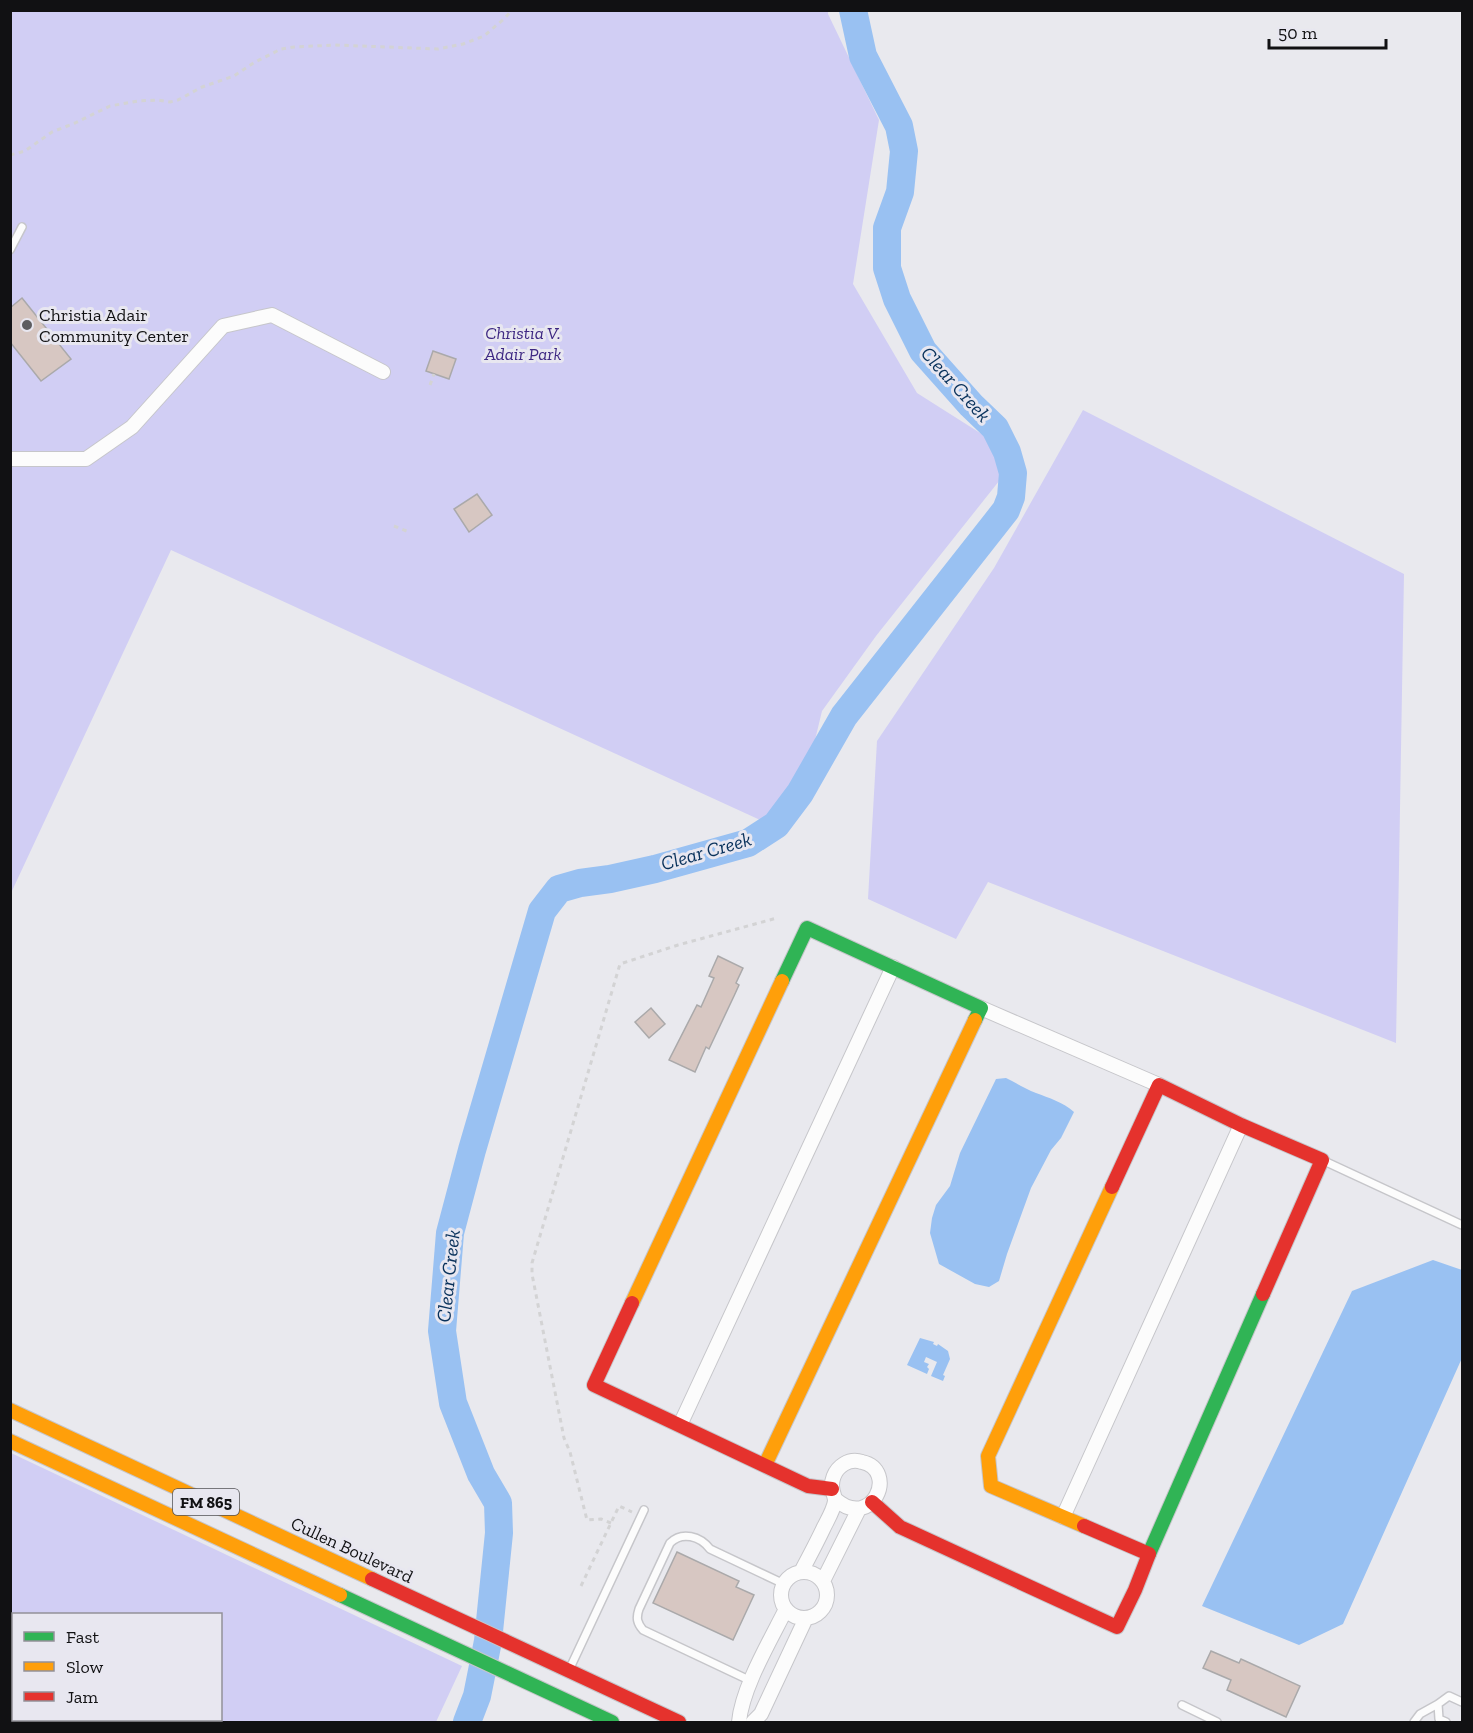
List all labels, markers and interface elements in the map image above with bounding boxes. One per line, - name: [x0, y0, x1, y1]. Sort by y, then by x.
- scale bar: [1269, 12, 1386, 50]
- text: 50 m: [1278, 22, 1318, 44]
- place label: Christia Adair Community Center: [39, 304, 189, 347]
- marker: Christia Adair Community Center: [20, 318, 34, 332]
- park label: Christia V. Adair Park: [483, 322, 562, 365]
- water label: Clear Creek: [916, 341, 996, 427]
- water label: Clear Creek: [658, 827, 754, 875]
- water label: Clear Creek: [431, 1228, 465, 1324]
- road number: FM 865: [173, 1489, 239, 1515]
- street label: Cullen Boulevard: [287, 1512, 417, 1588]
- legend: [12, 1613, 222, 1721]
- text: Fast: [66, 1626, 99, 1648]
- text: Slow: [66, 1656, 103, 1678]
- text: Jam: [66, 1686, 98, 1708]

